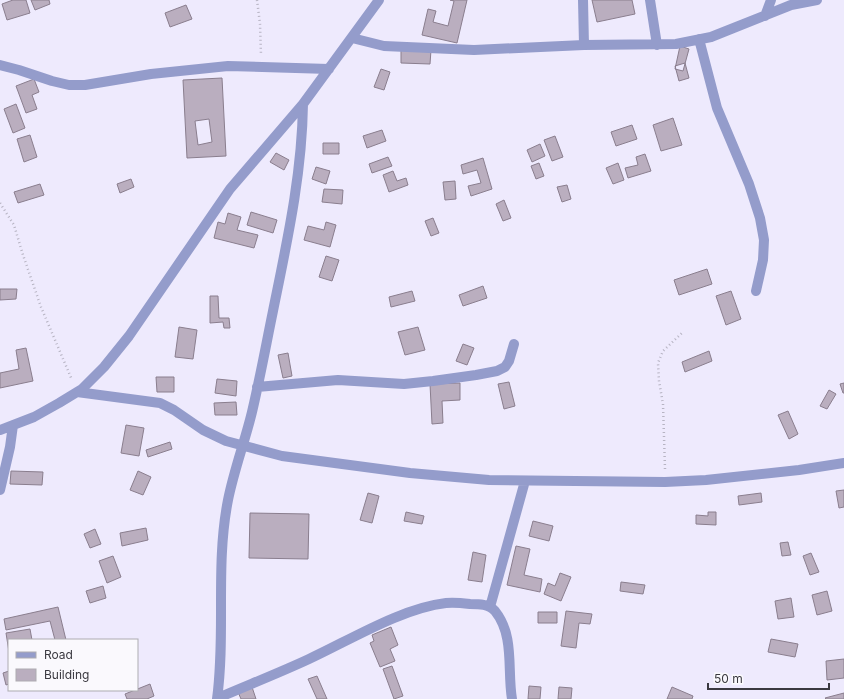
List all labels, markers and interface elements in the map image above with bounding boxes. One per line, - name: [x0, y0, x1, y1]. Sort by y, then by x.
- legend: [8, 639, 138, 691]
- text: Road: [44, 647, 73, 662]
- scale bar: [708, 665, 829, 691]
- text: Building: [44, 667, 89, 682]
- text: 50 m: [714, 671, 743, 686]

